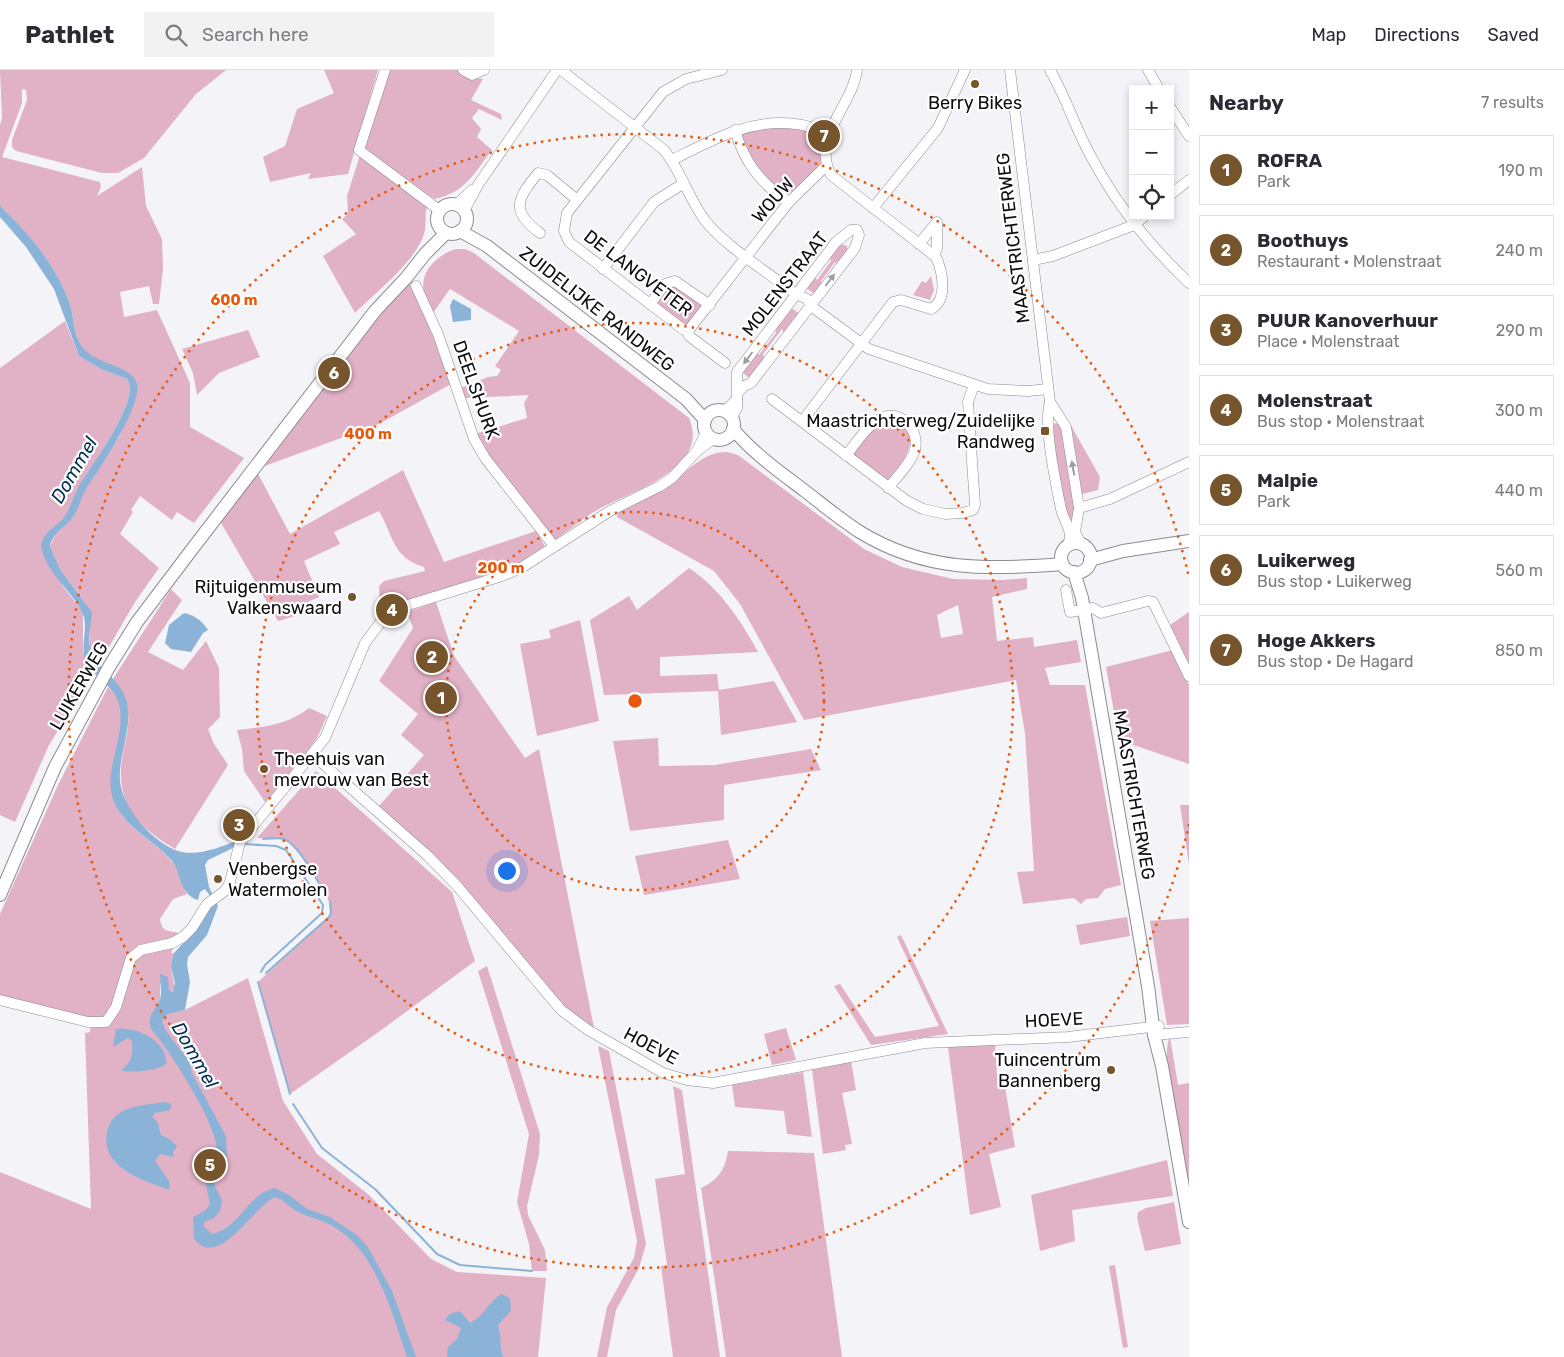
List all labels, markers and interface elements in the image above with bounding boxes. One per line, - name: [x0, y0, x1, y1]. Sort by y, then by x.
- search box: [144, 12, 494, 57]
- text: Pathlet: [25, 21, 114, 49]
- icon: search: [162, 21, 190, 49]
- text: Search here: [202, 23, 309, 46]
- text: Map: [1311, 24, 1346, 46]
- text: Directions: [1374, 24, 1460, 46]
- text: Saved: [1488, 24, 1539, 46]
- marker: Berry Bikes: [969, 78, 981, 90]
- map controls: [1129, 85, 1174, 220]
- button: +: [1129, 85, 1174, 130]
- text: Nearby: [1209, 90, 1284, 115]
- place label: Berry Bikes: [928, 92, 1022, 114]
- text: 7 results: [1481, 93, 1544, 112]
- pin: 7: [808, 117, 840, 155]
- button: −: [1129, 130, 1174, 175]
- text: ROFRA: [1257, 149, 1322, 172]
- street label: MAASTRICHTERWEG: [992, 151, 1034, 325]
- text: 1: [1222, 161, 1230, 180]
- text: 190 m: [1498, 161, 1543, 180]
- text: Park: [1257, 172, 1290, 191]
- street label: WOUW: [747, 173, 799, 227]
- button: locate: [1129, 175, 1174, 220]
- street label: DE LANGVETER: [579, 225, 697, 321]
- street label: MOLENSTRAAT: [737, 227, 833, 341]
- text: Boothuys: [1257, 229, 1348, 252]
- text: 2: [1221, 241, 1231, 260]
- text: 240 m: [1496, 241, 1543, 260]
- street label: ZUIDELIJKE RANDWEG: [515, 242, 679, 376]
- text: Restaurant · Molenstraat: [1257, 252, 1442, 271]
- one-way arrow: [825, 274, 836, 287]
- text: 600 m: [210, 291, 258, 309]
- text: PUUR Kanoverhuur: [1257, 309, 1438, 332]
- text: 3: [1221, 321, 1231, 340]
- text: 290 m: [1496, 321, 1543, 340]
- text: Place · Molenstraat: [1257, 332, 1400, 351]
- street label: DEELSHURK: [448, 338, 504, 443]
- one-way arrow: [743, 351, 753, 365]
- pin: 6: [318, 354, 350, 392]
- text: Molenstraat: [1257, 389, 1372, 412]
- text: 4: [1221, 401, 1231, 420]
- text: 300 m: [1495, 401, 1543, 420]
- place label: Maastrichterweg/Zuidelijke Randweg: [806, 410, 1035, 453]
- text: Bus stop · Molenstraat: [1257, 412, 1424, 431]
- text: 400 m: [344, 425, 392, 443]
- marker: Maastrichterweg/Zuidelijke Randweg: [1039, 425, 1051, 437]
- water label: Dommel: [46, 432, 102, 507]
- one-way arrow: [1068, 459, 1076, 475]
- text: Malpie: [1257, 469, 1318, 492]
- text: 5: [1221, 481, 1231, 500]
- text: 440 m: [1495, 481, 1543, 500]
- text: Park: [1257, 492, 1290, 511]
- text: Luikerweg: [1257, 549, 1355, 572]
- text: 200 m: [477, 559, 525, 577]
- text: 6: [1221, 561, 1231, 580]
- text: 560 m: [1496, 561, 1543, 580]
- text: Bus stop · Luikerweg: [1257, 572, 1412, 591]
- place label: Rijtuigenmuseum Valkenswaard: [194, 576, 342, 619]
- marker: Rijtuigenmuseum Valkenswaard: [346, 591, 358, 603]
- pin: 4: [376, 591, 408, 629]
- text: Hoge Akkers: [1257, 629, 1375, 652]
- street label: LUIKERWEG: [45, 638, 113, 734]
- pin: 2: [416, 638, 448, 676]
- text: 7: [1221, 641, 1231, 660]
- text: 850 m: [1495, 641, 1543, 660]
- text: Bus stop · De Hagard: [1257, 652, 1414, 671]
- pin: 1: [425, 679, 457, 717]
- centre of rings: [626, 692, 644, 710]
- street label: MAASTRICHTERWEG: [1108, 709, 1160, 881]
- place label: Theehuis van mevrouw van Best: [274, 748, 429, 791]
- marker: Theehuis van mevrouw van Best: [258, 763, 270, 775]
- pin: 3: [223, 806, 255, 844]
- place label: Venbergse Watermolen: [228, 858, 328, 901]
- your location: [494, 858, 520, 884]
- marker: Venbergse Watermolen: [212, 873, 224, 885]
- street label: HOEVE: [1024, 1007, 1084, 1033]
- water label: Dommel: [167, 1018, 223, 1093]
- street label: HOEVE: [620, 1023, 682, 1069]
- place label: Tuincentrum Bannenberg: [994, 1049, 1101, 1092]
- marker: Tuincentrum Bannenberg: [1105, 1064, 1117, 1076]
- pin: 5: [194, 1146, 226, 1184]

